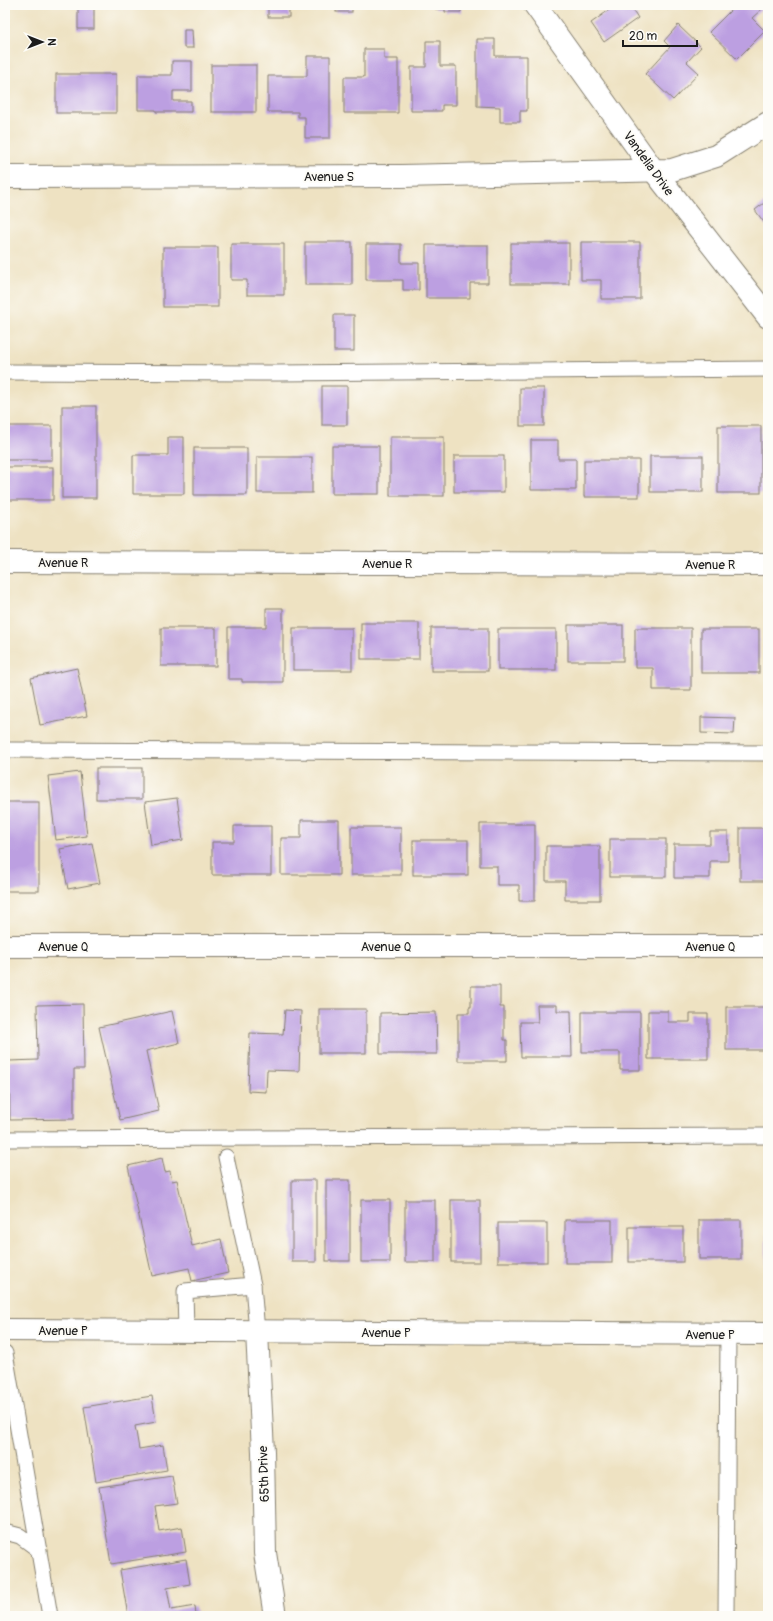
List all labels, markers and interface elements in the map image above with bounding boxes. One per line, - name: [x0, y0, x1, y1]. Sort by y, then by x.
- north arrow: [22, 22, 62, 62]
- scale bar: [623, 22, 697, 48]
- text: 20 m: [629, 29, 658, 44]
- text: N: [45, 38, 58, 46]
- street label: Vandelia Drive: [619, 128, 677, 199]
- street label: Avenue S: [304, 169, 354, 185]
- street label: Avenue R: [38, 555, 89, 571]
- street label: Avenue R: [362, 556, 413, 572]
- street label: Avenue R: [685, 557, 736, 573]
- street label: Avenue Q: [38, 939, 88, 955]
- street label: Avenue Q: [361, 939, 411, 955]
- street label: Avenue Q: [685, 939, 735, 955]
- street label: Avenue P: [38, 1323, 88, 1339]
- street label: Avenue P: [361, 1325, 411, 1341]
- street label: Avenue P: [685, 1327, 735, 1343]
- street label: 65th Drive: [255, 1445, 273, 1502]

